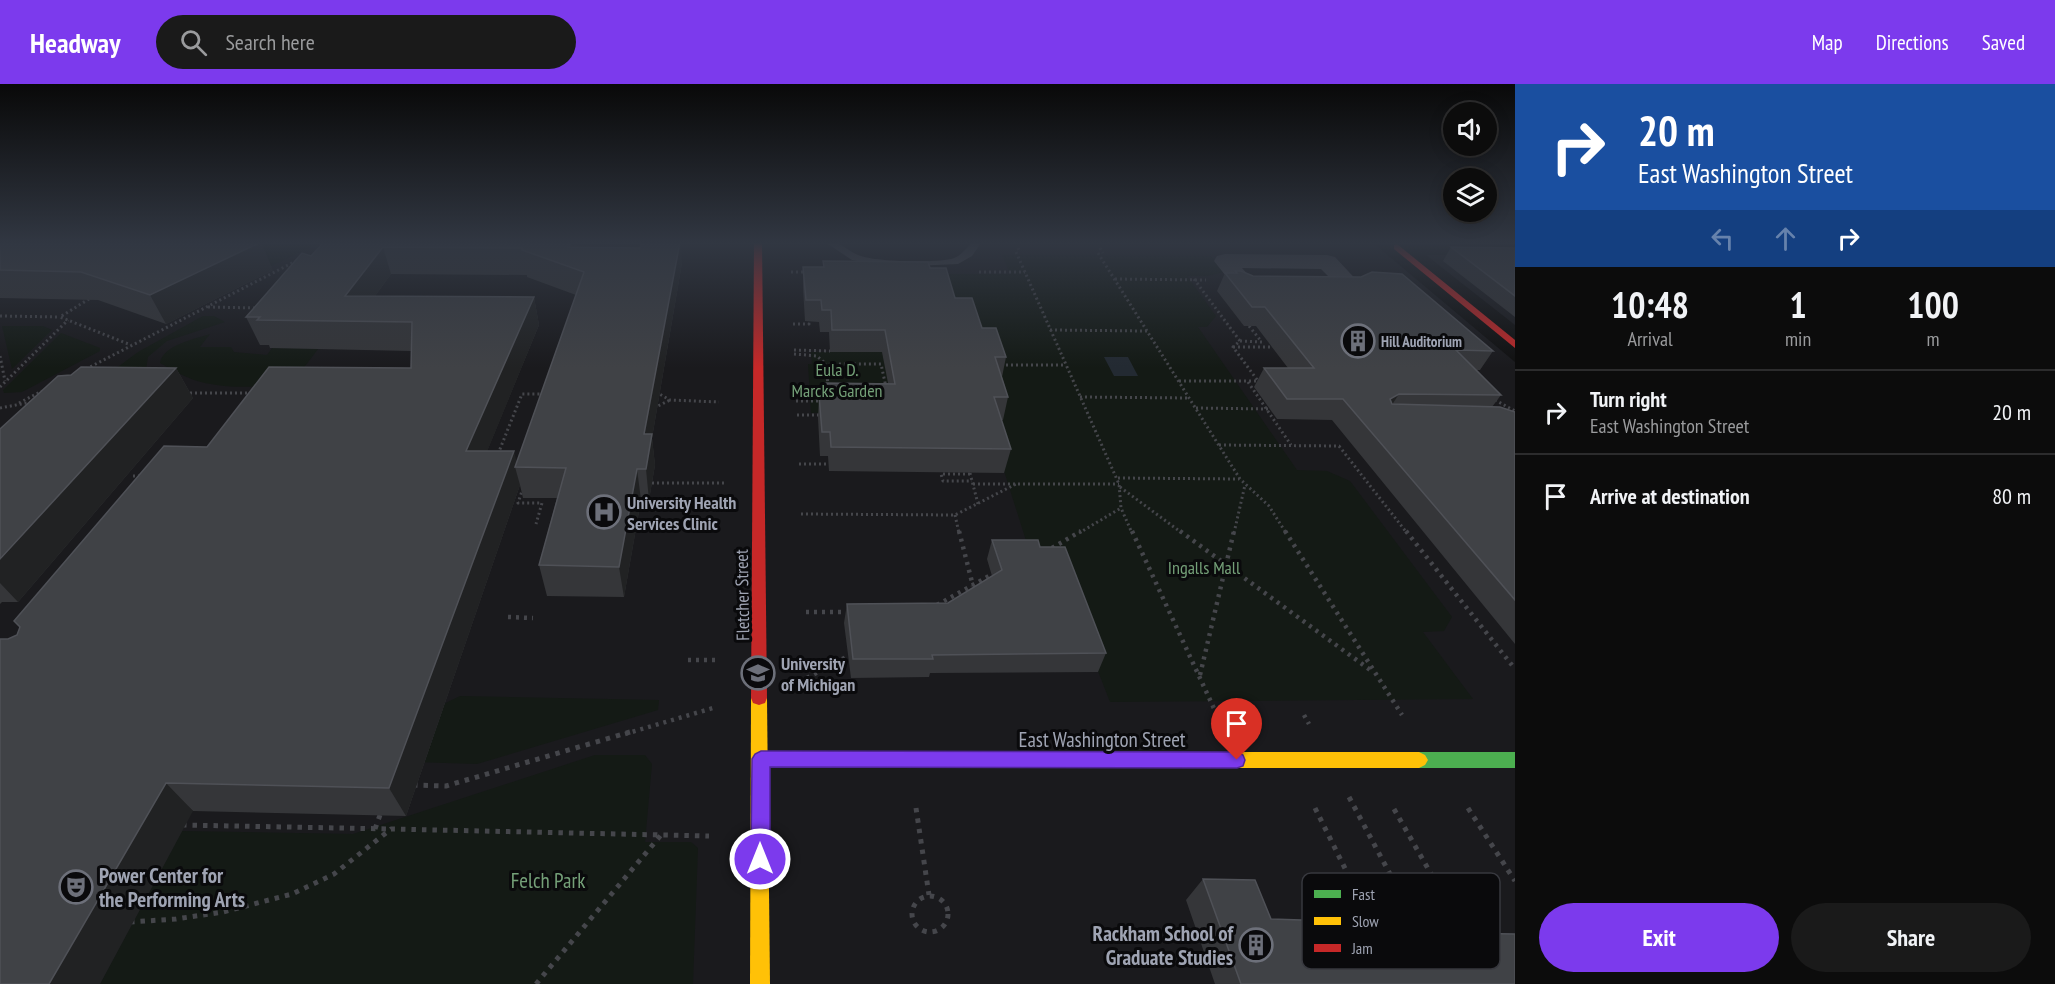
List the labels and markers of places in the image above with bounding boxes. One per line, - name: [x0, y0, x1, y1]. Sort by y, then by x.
- building icon: Hill Auditorium: [1340, 323, 1376, 359]
- place label: Hill Auditorium: [1381, 332, 1462, 351]
- place label: University Health Services Clinic: [627, 491, 736, 535]
- hospital icon: University Health Services Clinic: [586, 494, 622, 530]
- place label: University of Michigan: [781, 652, 855, 696]
- school or university icon: University of Michigan: [740, 655, 776, 691]
- pin: [1211, 698, 1262, 760]
- place label: Power Center for the Performing Arts: [99, 862, 245, 913]
- theatre icon: Power Center for the Performing Arts: [58, 869, 94, 905]
- place label: Rackham School of Graduate Studies: [1093, 920, 1234, 971]
- building icon: Rackham School of Graduate Studies: [1238, 927, 1274, 963]

